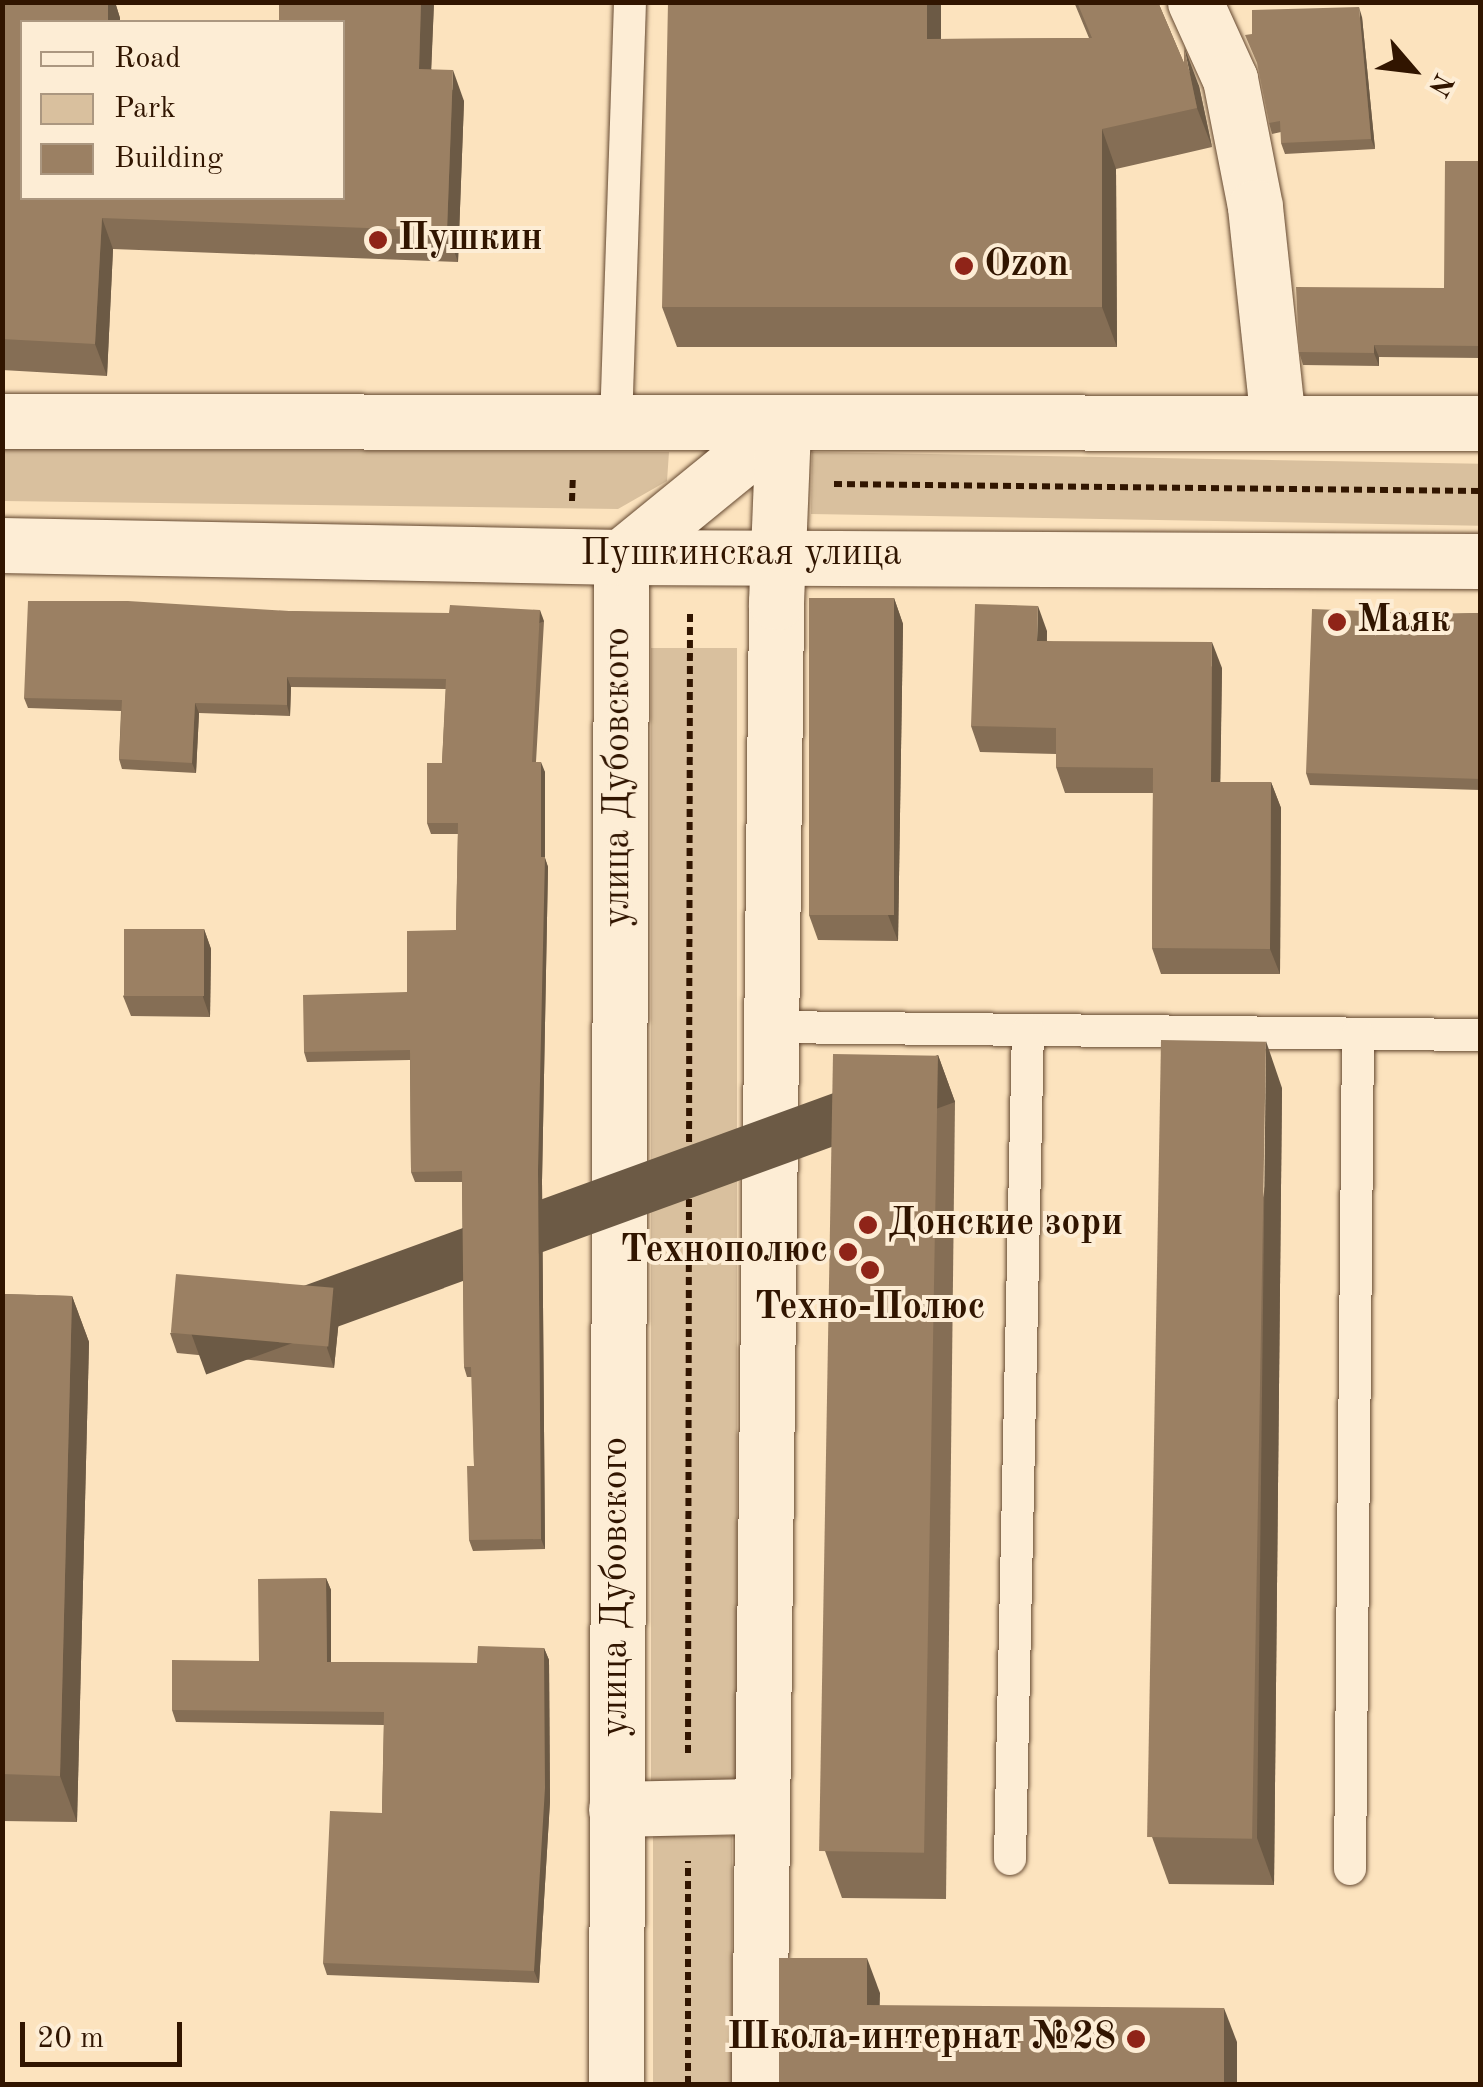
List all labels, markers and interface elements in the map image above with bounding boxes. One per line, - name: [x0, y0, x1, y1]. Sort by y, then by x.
- legend: [20, 20, 345, 200]
- north arrow: [1363, 20, 1463, 120]
- text: Road: [114, 44, 181, 74]
- text: N: [1422, 68, 1457, 100]
- text: Park: [114, 94, 176, 124]
- text: Building: [114, 144, 223, 174]
- place label: Пушкин: [398, 217, 542, 263]
- marker: Пушкин: [367, 229, 389, 251]
- place label: Ozon: [984, 243, 1069, 289]
- marker: Ozon: [953, 255, 975, 277]
- street label: Пушкинская улица: [580, 532, 902, 578]
- place label: Маяк: [1357, 599, 1450, 645]
- marker: Маяк: [1326, 611, 1348, 633]
- street label: улица Дубовского: [596, 627, 642, 927]
- place label: Донские зори: [888, 1202, 1123, 1248]
- marker: Донские зори: [857, 1214, 879, 1236]
- place label: Технополюс: [620, 1229, 828, 1275]
- marker: Технополюс: [837, 1241, 859, 1263]
- marker: Техно-Полюс: [859, 1259, 881, 1281]
- place label: Техно-Полюс: [754, 1286, 986, 1332]
- street label: улица Дубовского: [594, 1437, 640, 1737]
- scale bar: [25, 2002, 188, 2064]
- place label: Школа-интернат №28: [727, 2016, 1116, 2062]
- text: 20 m: [37, 2024, 104, 2054]
- marker: Школа-интернат №28: [1125, 2028, 1147, 2050]

